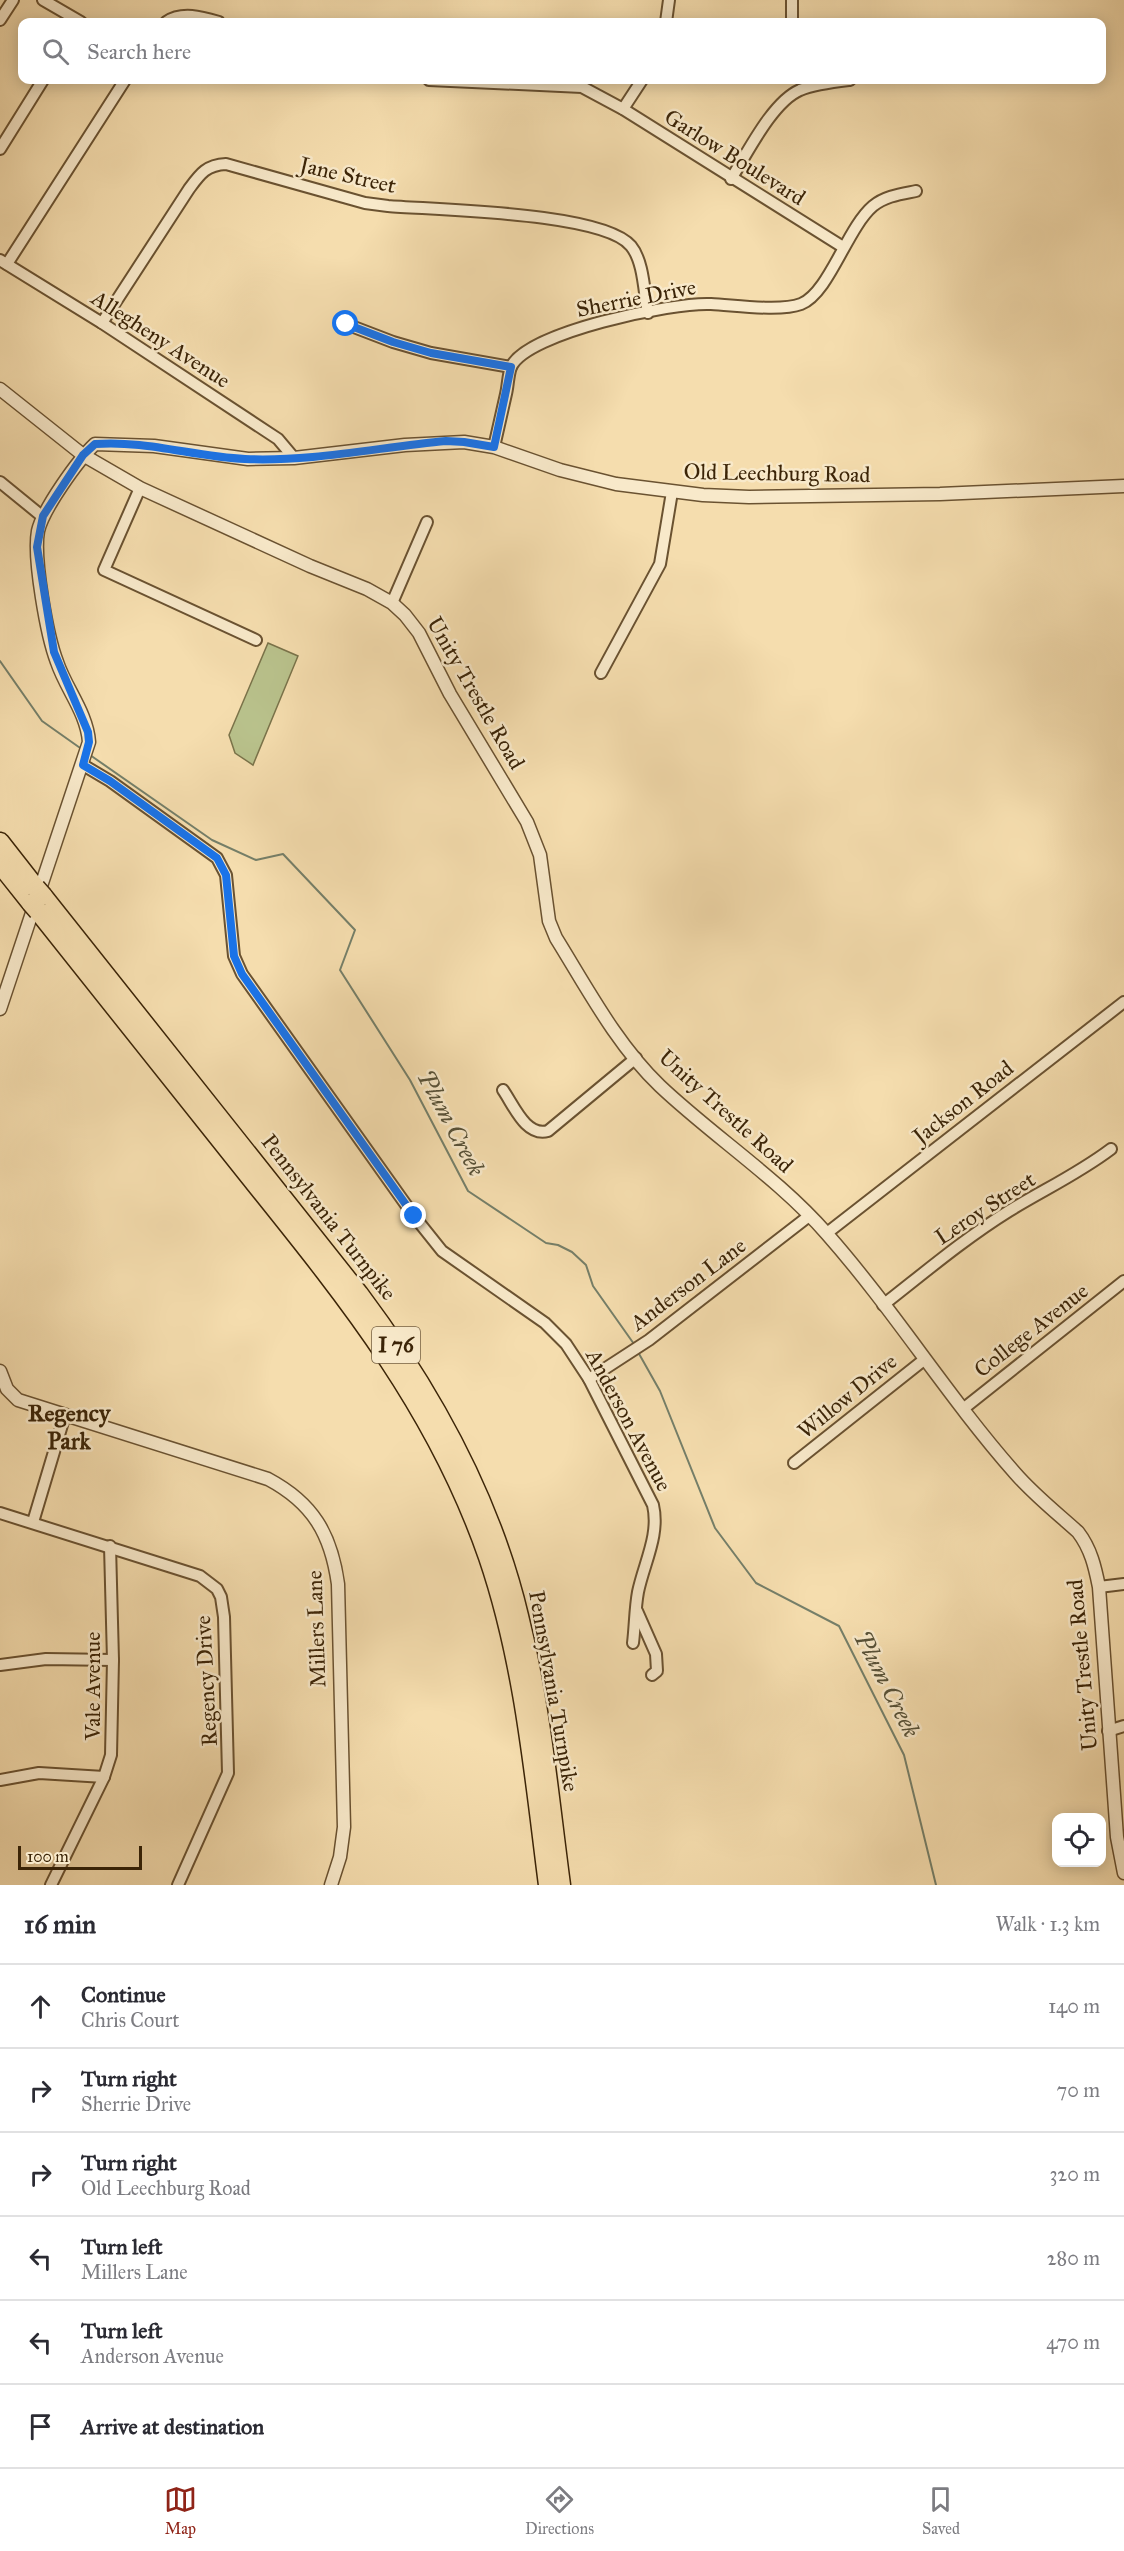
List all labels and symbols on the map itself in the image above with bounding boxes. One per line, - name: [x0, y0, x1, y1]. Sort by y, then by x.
- street label: Garlow Boulevard: [660, 103, 810, 211]
- street label: Jane Street: [295, 150, 399, 199]
- street label: Sherrie Drive: [574, 273, 698, 323]
- street label: Allegheny Avenue: [86, 284, 235, 394]
- route start: [332, 310, 358, 336]
- street label: Old Leechburg Road: [683, 458, 871, 488]
- street label: Unity Trestle Road: [421, 612, 531, 774]
- street label: Unity Trestle Road: [653, 1043, 799, 1179]
- street label: Jackson Road: [906, 1054, 1019, 1151]
- water label: Plum Creek: [411, 1065, 492, 1182]
- street label: Pennsylvania Turnpike: [256, 1128, 402, 1306]
- street label: Leroy Street: [930, 1165, 1040, 1250]
- route end: [400, 1202, 426, 1228]
- street label: Anderson Lane: [624, 1232, 751, 1337]
- street label: College Avenue: [969, 1277, 1093, 1383]
- road number: I 76: [372, 1327, 420, 1363]
- street label: Anderson Avenue: [580, 1343, 678, 1496]
- street label: Willow Drive: [792, 1348, 902, 1444]
- district label: Regency Park: [28, 1398, 112, 1456]
- street label: Millers Lane: [300, 1570, 332, 1688]
- street label: Unity Trestle Road: [1061, 1578, 1103, 1752]
- street label: Pennsylvania Turnpike: [523, 1588, 585, 1794]
- street label: Regency Drive: [189, 1615, 223, 1747]
- water label: Plum Creek: [847, 1625, 927, 1743]
- street label: Vale Avenue: [79, 1632, 106, 1741]
- scale bar: [18, 1843, 142, 1870]

